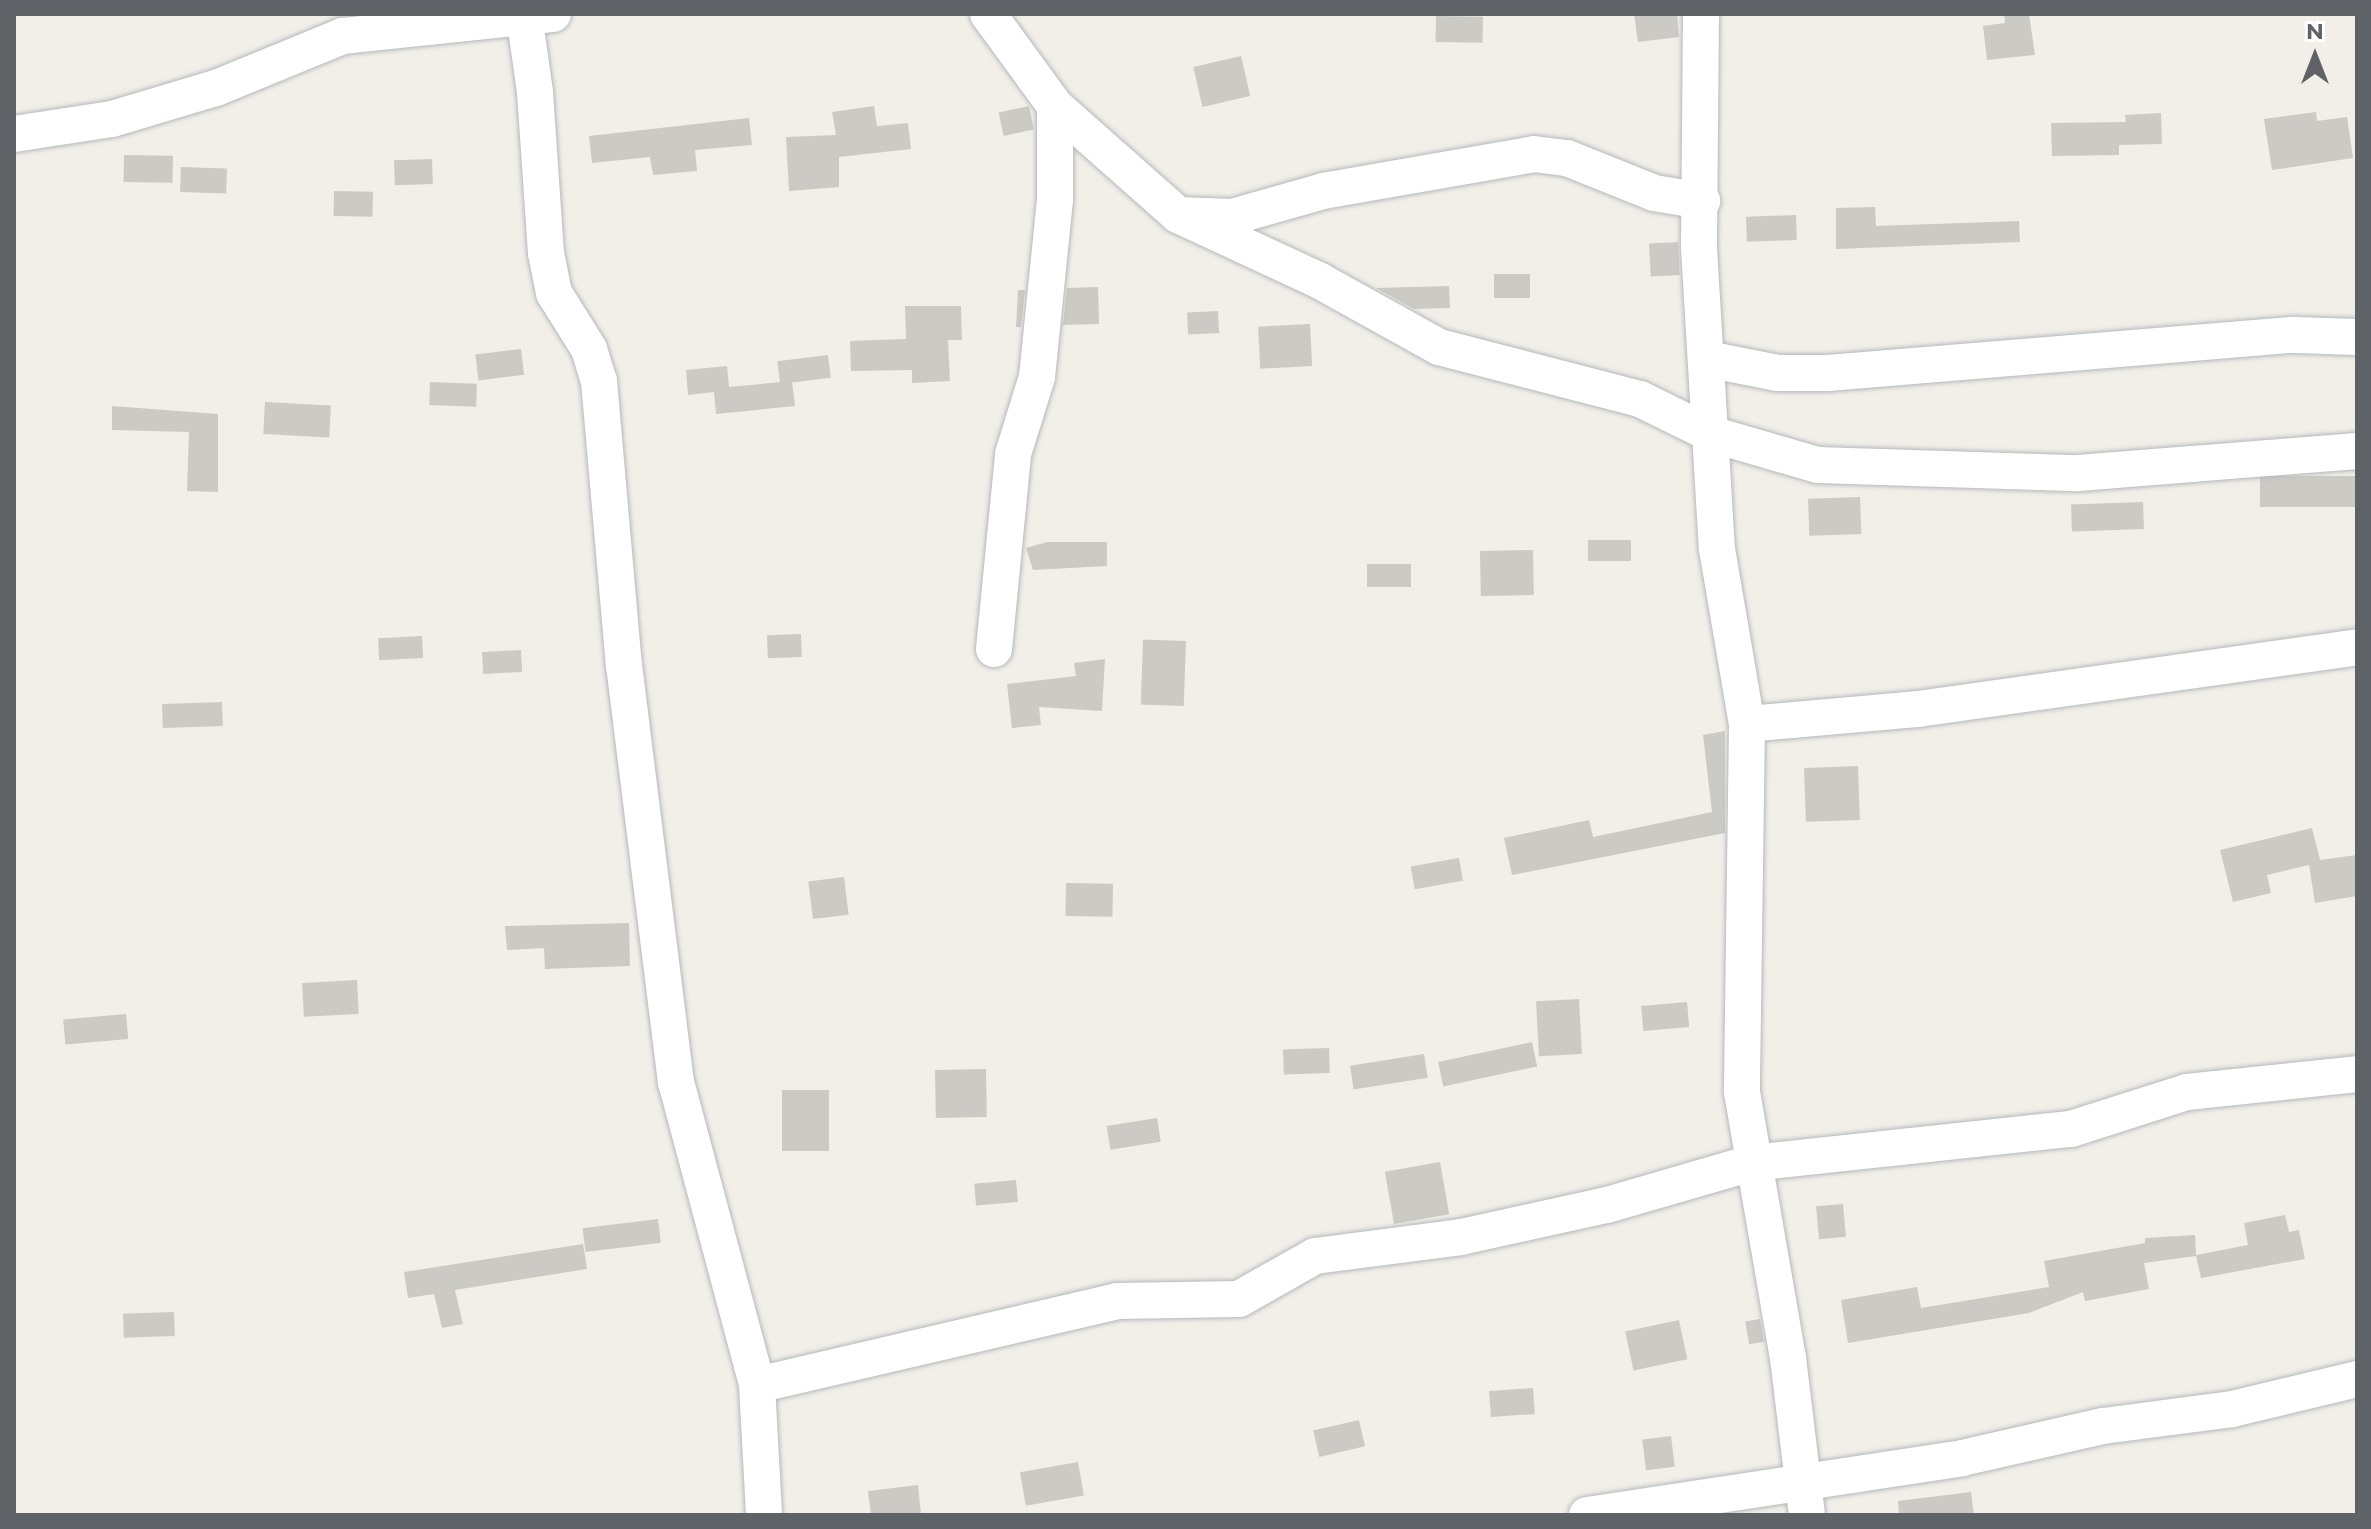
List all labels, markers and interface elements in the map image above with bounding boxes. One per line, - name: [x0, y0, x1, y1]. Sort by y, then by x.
- north arrow: [2275, 16, 2355, 96]
- text: N: [2306, 18, 2324, 45]

